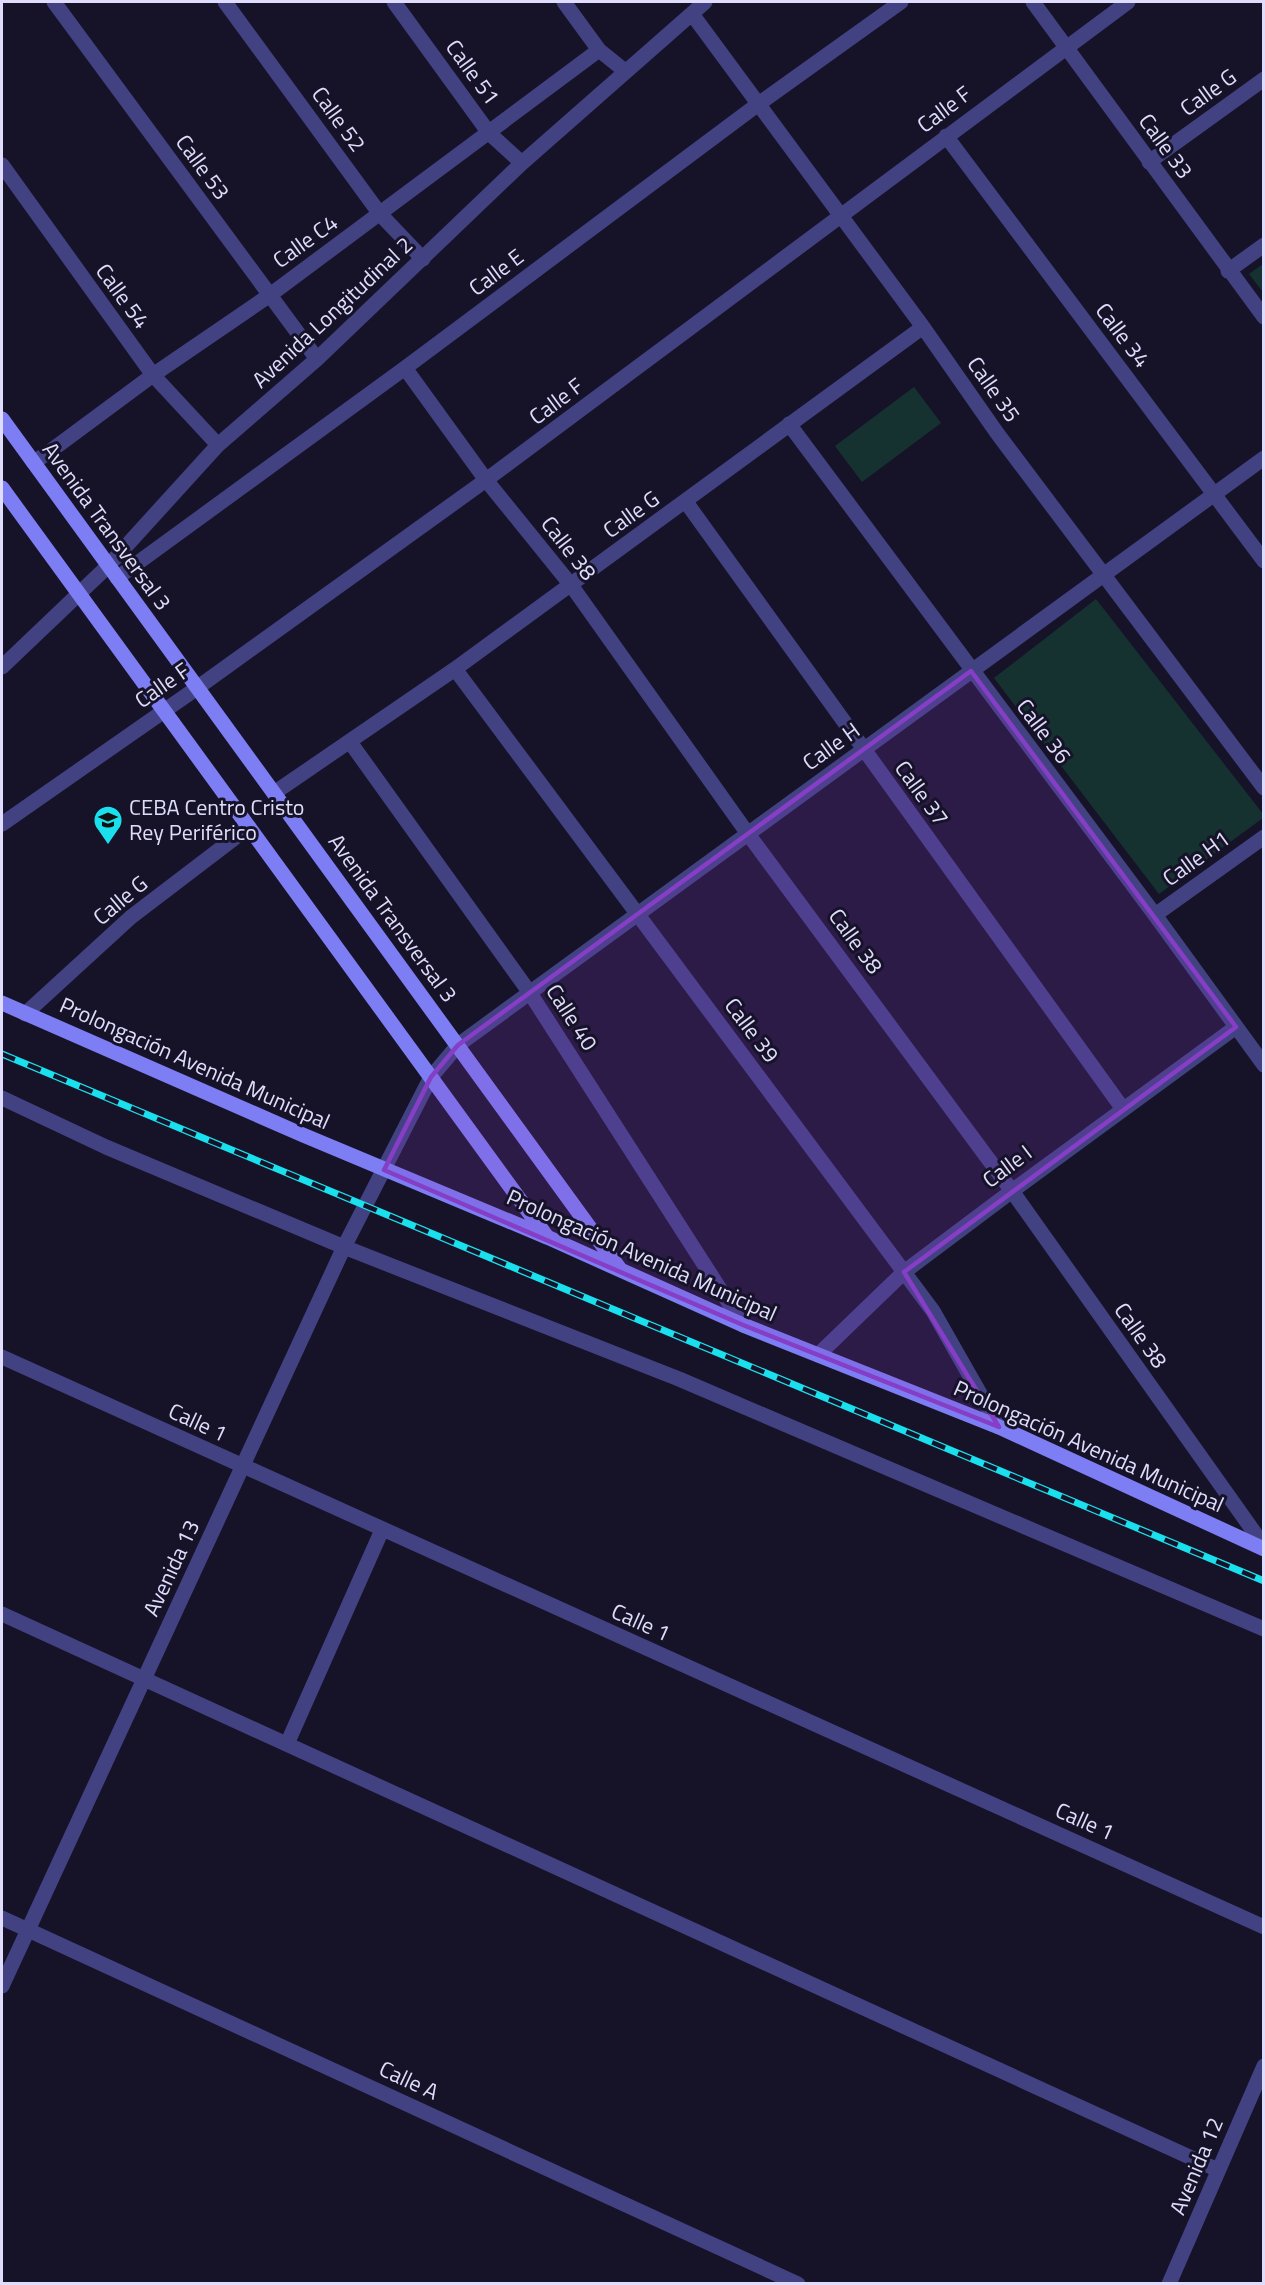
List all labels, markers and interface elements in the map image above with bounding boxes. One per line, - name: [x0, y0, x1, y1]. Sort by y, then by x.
- street label: Calle 51: [438, 32, 508, 112]
- street label: Calle G: [1173, 60, 1243, 124]
- street label: Calle F: [910, 77, 978, 141]
- street label: Calle 52: [304, 79, 374, 159]
- street label: Calle 33: [1131, 106, 1201, 186]
- street label: Calle 53: [168, 127, 238, 207]
- street label: Calle C4: [265, 206, 345, 276]
- street label: Avenida Longitudinal 2: [244, 228, 420, 396]
- street label: Calle E: [461, 240, 531, 304]
- street label: Calle 54: [88, 256, 158, 336]
- street label: Calle 34: [1087, 295, 1159, 375]
- street label: Calle 35: [959, 349, 1029, 429]
- street label: Calle F: [522, 369, 590, 433]
- street label: Avenida Transversal 3: [34, 435, 180, 617]
- street label: Calle G: [596, 482, 666, 546]
- street label: Calle 38: [533, 508, 605, 588]
- street label: Calle F: [127, 654, 197, 716]
- street label: Calle 36: [1008, 691, 1080, 771]
- street label: Calle H: [795, 713, 867, 779]
- street label: Calle 37: [887, 753, 957, 833]
- place label: CEBA Centro Cristo Rey Periférico: [129, 790, 304, 849]
- school or university icon: CEBA Centro Cristo Rey Periférico: [92, 804, 124, 846]
- street label: Calle H1: [1155, 822, 1237, 894]
- street label: Avenida Transversal 3: [320, 827, 466, 1009]
- street label: Calle G: [85, 867, 155, 933]
- street label: Calle 38: [821, 901, 891, 981]
- street label: Calle 40: [538, 977, 606, 1057]
- street label: Prolongación Avenida Municipal: [54, 988, 336, 1138]
- street label: Calle 39: [716, 990, 788, 1070]
- street label: Calle I: [975, 1136, 1039, 1196]
- street label: Prolongación Avenida Municipal: [501, 1180, 783, 1330]
- street label: Calle 38: [1106, 1295, 1176, 1375]
- street label: Prolongación Avenida Municipal: [948, 1371, 1230, 1521]
- street label: Calle 1: [163, 1394, 233, 1450]
- street label: Avenida 13: [134, 1514, 208, 1622]
- street label: Calle 1: [606, 1594, 676, 1650]
- street label: Calle 1: [1050, 1793, 1120, 1849]
- street label: Calle A: [374, 2051, 444, 2109]
- street label: Avenida 12: [1160, 2112, 1232, 2220]

